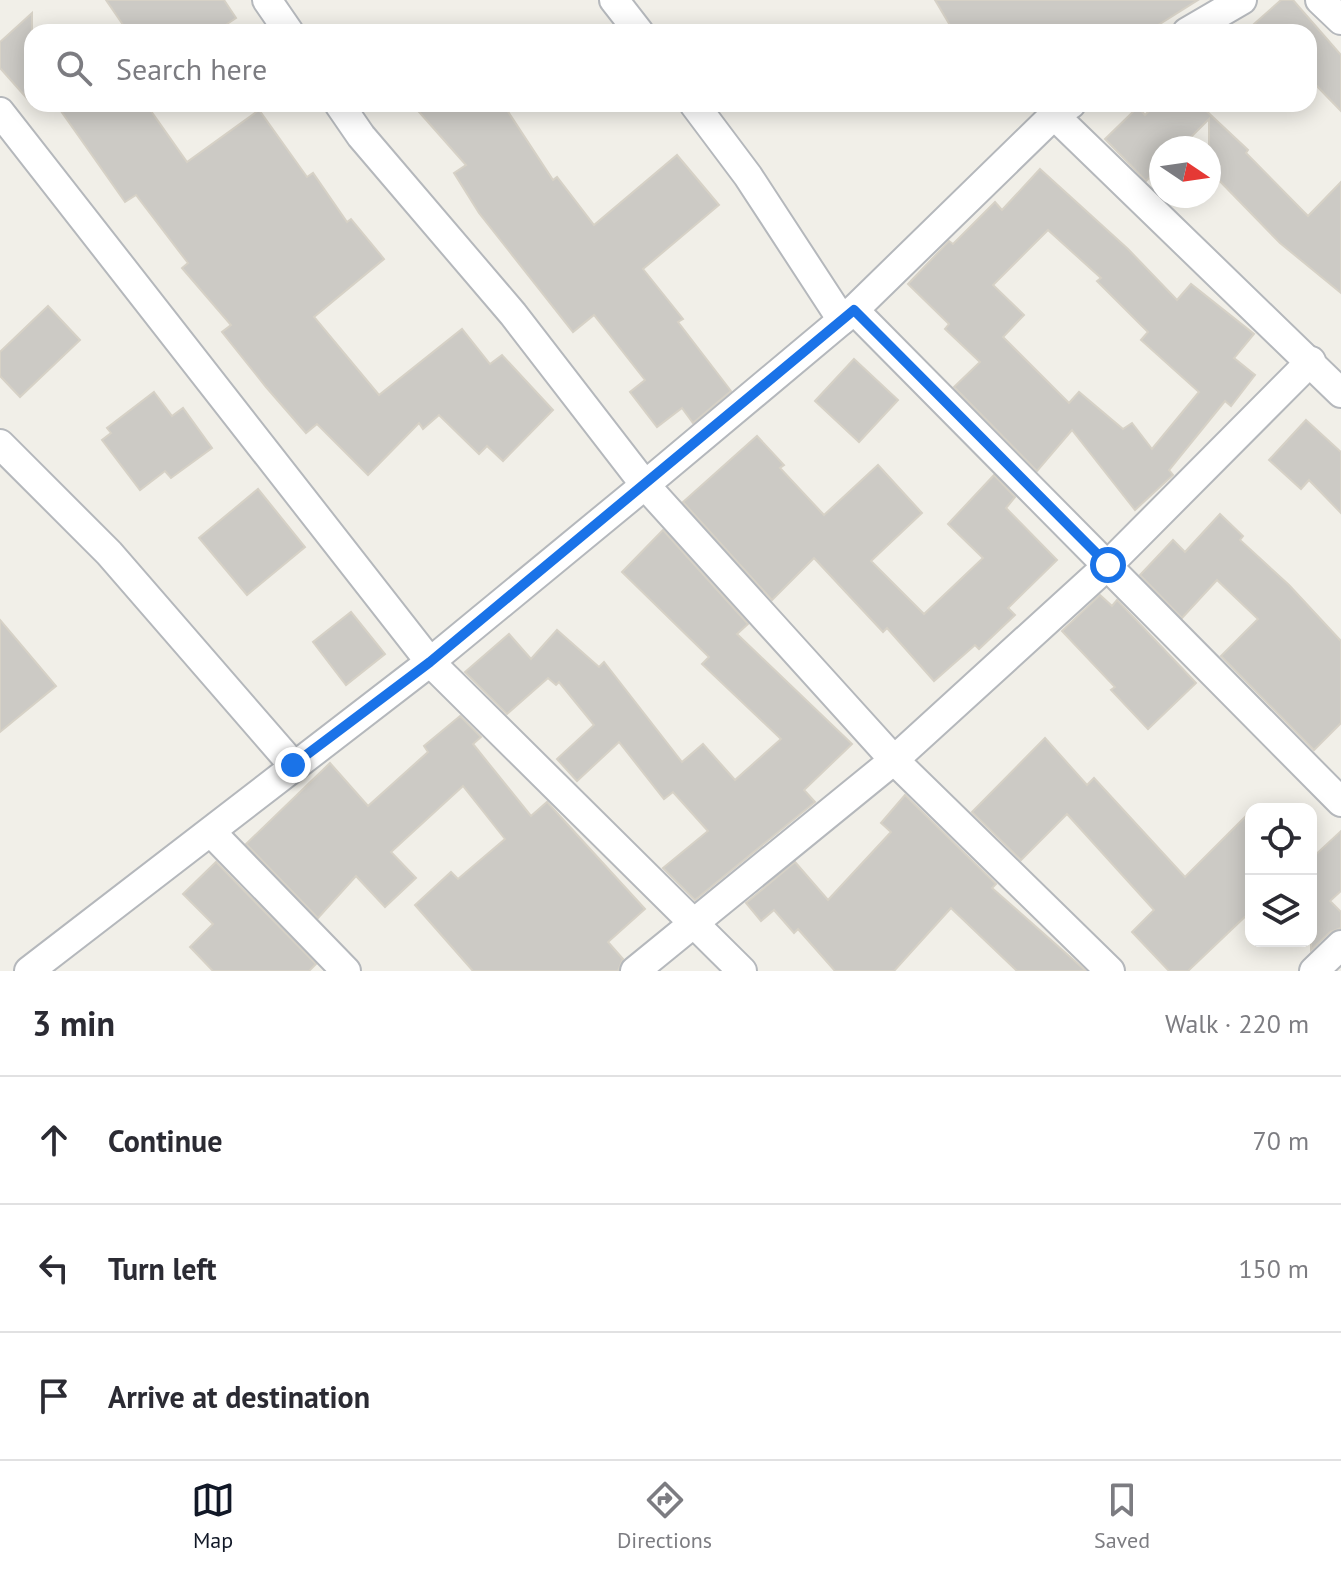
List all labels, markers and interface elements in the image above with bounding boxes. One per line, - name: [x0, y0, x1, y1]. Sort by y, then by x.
- search box: [24, 24, 1317, 112]
- icon: search: [52, 46, 96, 90]
- text: Search here: [116, 49, 267, 88]
- north arrow: [1149, 136, 1221, 208]
- route start: [1090, 547, 1126, 583]
- route end: [275, 747, 311, 783]
- map controls: [1245, 803, 1317, 947]
- button: locate: [1245, 803, 1317, 875]
- button: layers: [1245, 875, 1317, 947]
- text: 3 min: [32, 1001, 115, 1045]
- text: Walk · 220 m: [1165, 1007, 1309, 1040]
- icon: ahead: [32, 1118, 76, 1162]
- text: Continue: [108, 1121, 222, 1160]
- text: 70 m: [1253, 1124, 1309, 1157]
- icon: left: [32, 1246, 76, 1290]
- text: Turn left: [108, 1249, 216, 1288]
- text: 150 m: [1238, 1252, 1309, 1285]
- icon: arrive: [32, 1374, 76, 1418]
- text: Arrive at destination: [108, 1377, 370, 1416]
- tab: Map: [191, 1478, 235, 1554]
- tab: Directions: [617, 1478, 712, 1554]
- tab: Saved: [1094, 1478, 1150, 1554]

